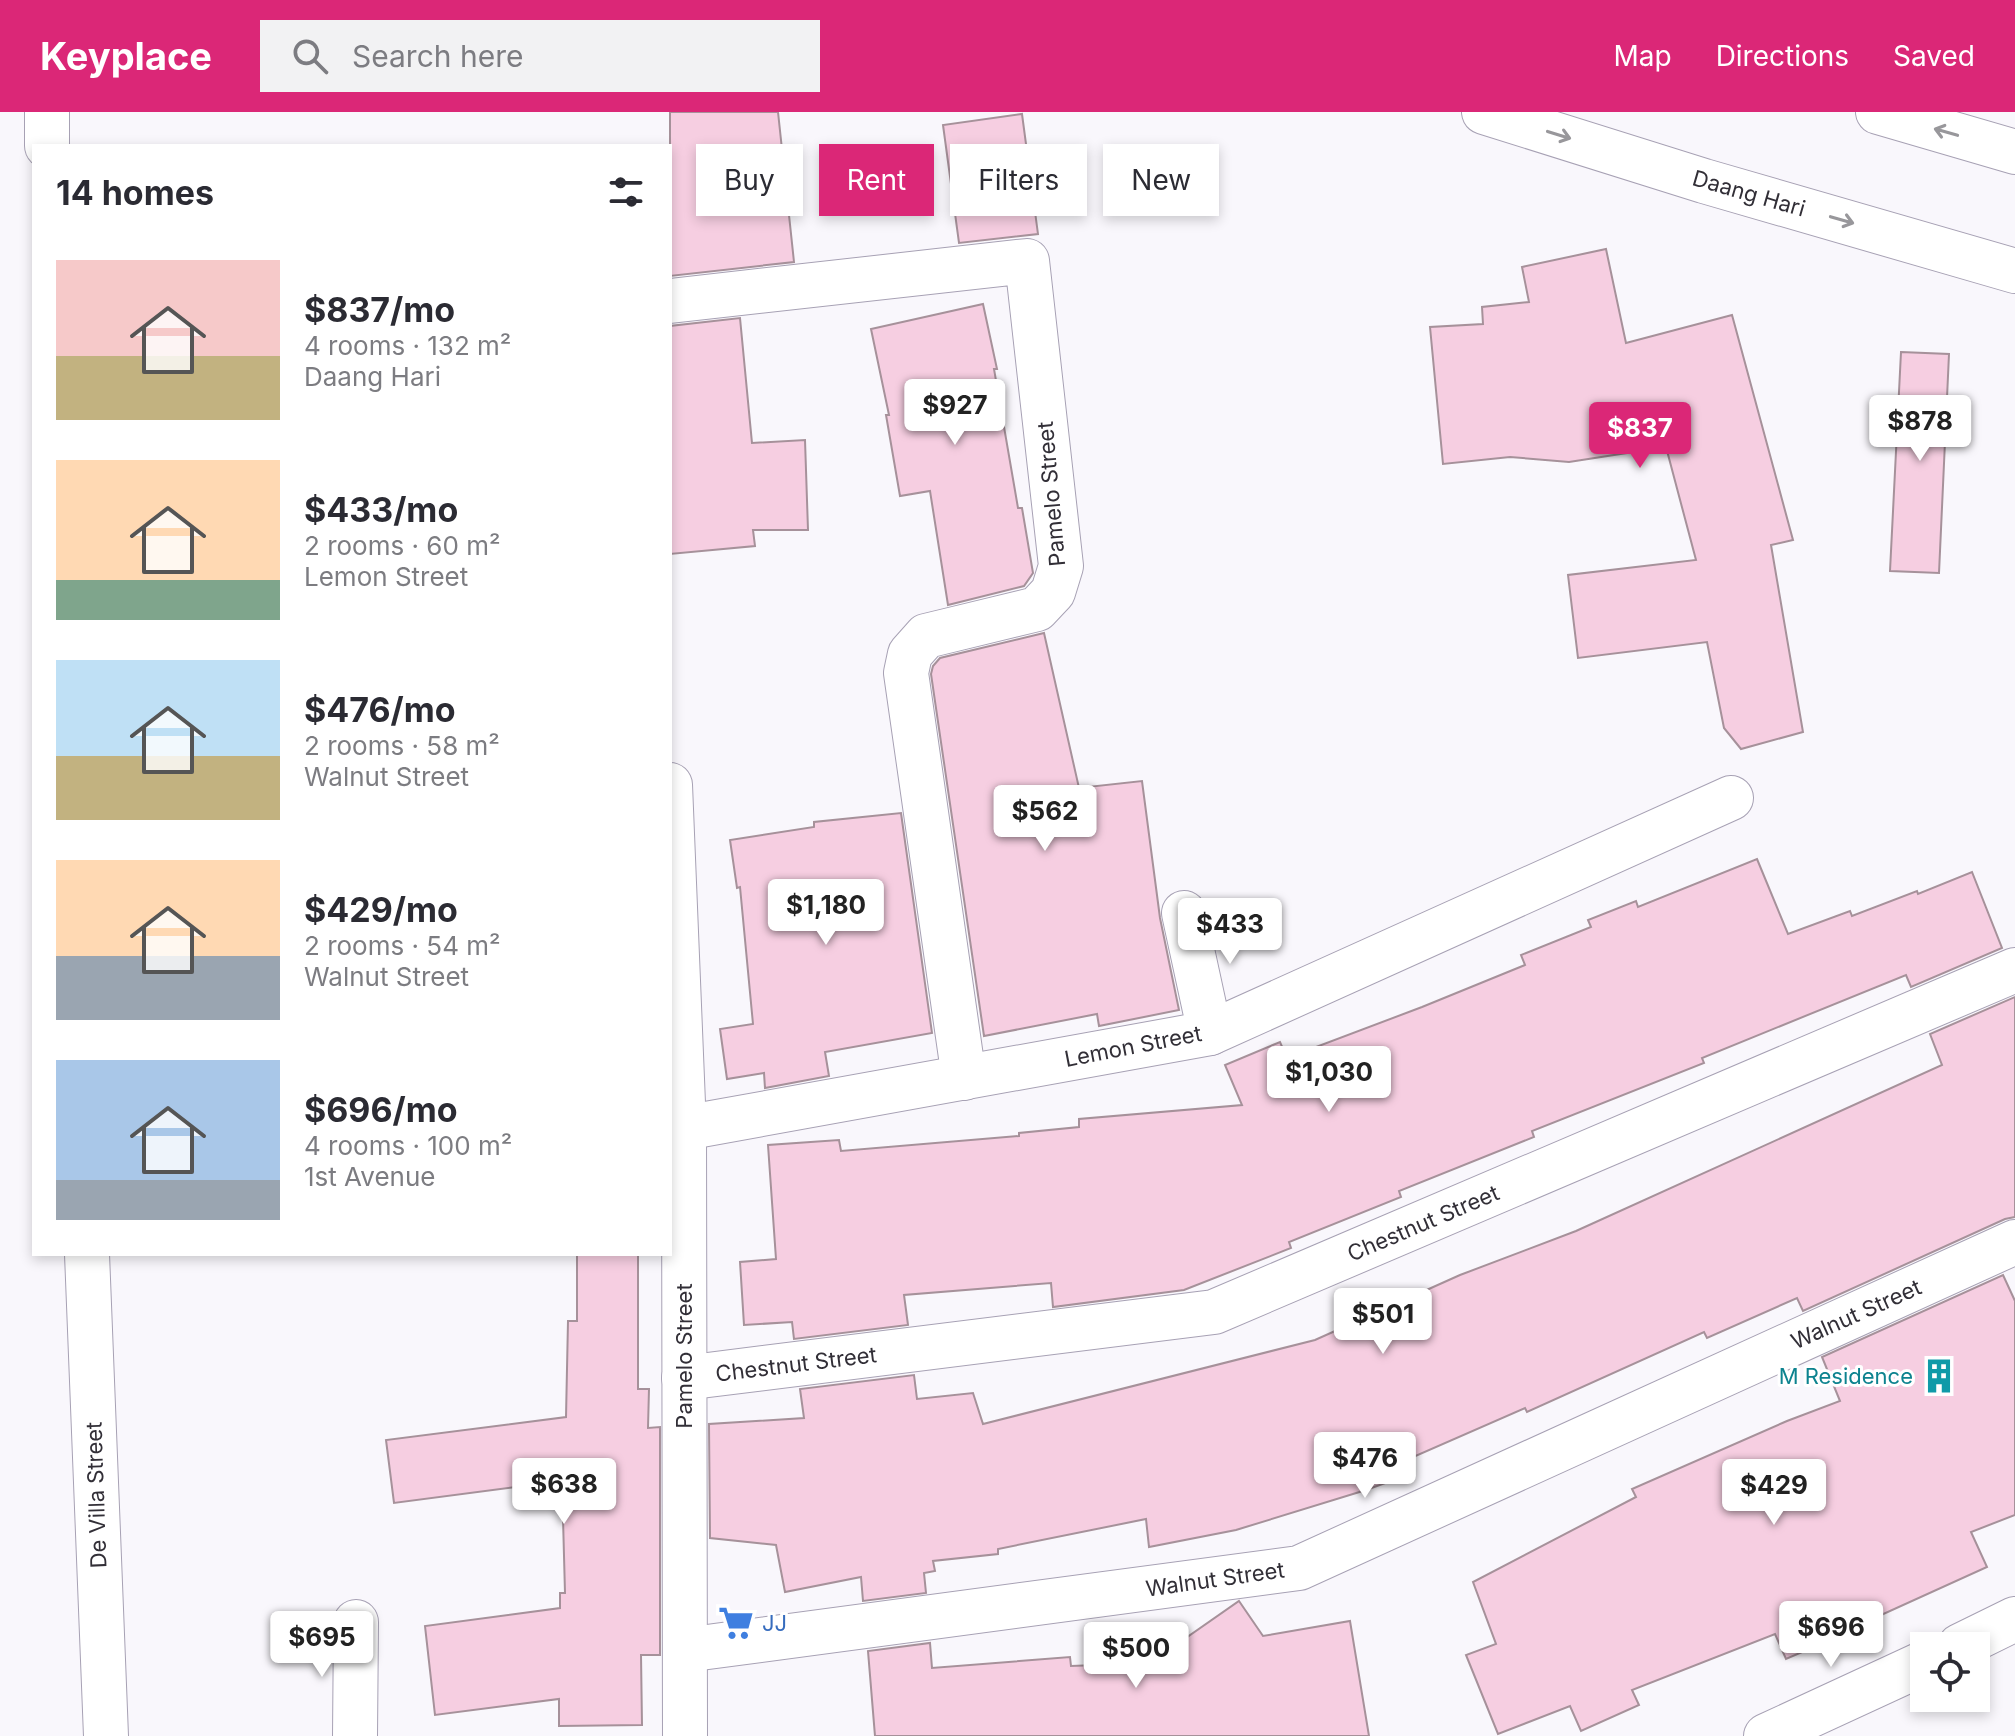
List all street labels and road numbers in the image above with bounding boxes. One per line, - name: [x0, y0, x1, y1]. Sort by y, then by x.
- street label: Daang Hari: [1690, 165, 1808, 221]
- street label: Pamelo Street: [1032, 420, 1070, 568]
- street label: Lemon Street: [1062, 1020, 1204, 1072]
- street label: Chestnut Street: [1343, 1179, 1503, 1267]
- street label: Walnut Street: [1787, 1274, 1925, 1354]
- street label: Pamelo Street: [671, 1283, 697, 1429]
- street label: Chestnut Street: [714, 1341, 878, 1387]
- street label: De Villa Street: [80, 1421, 112, 1569]
- street label: Walnut Street: [1144, 1556, 1286, 1602]

